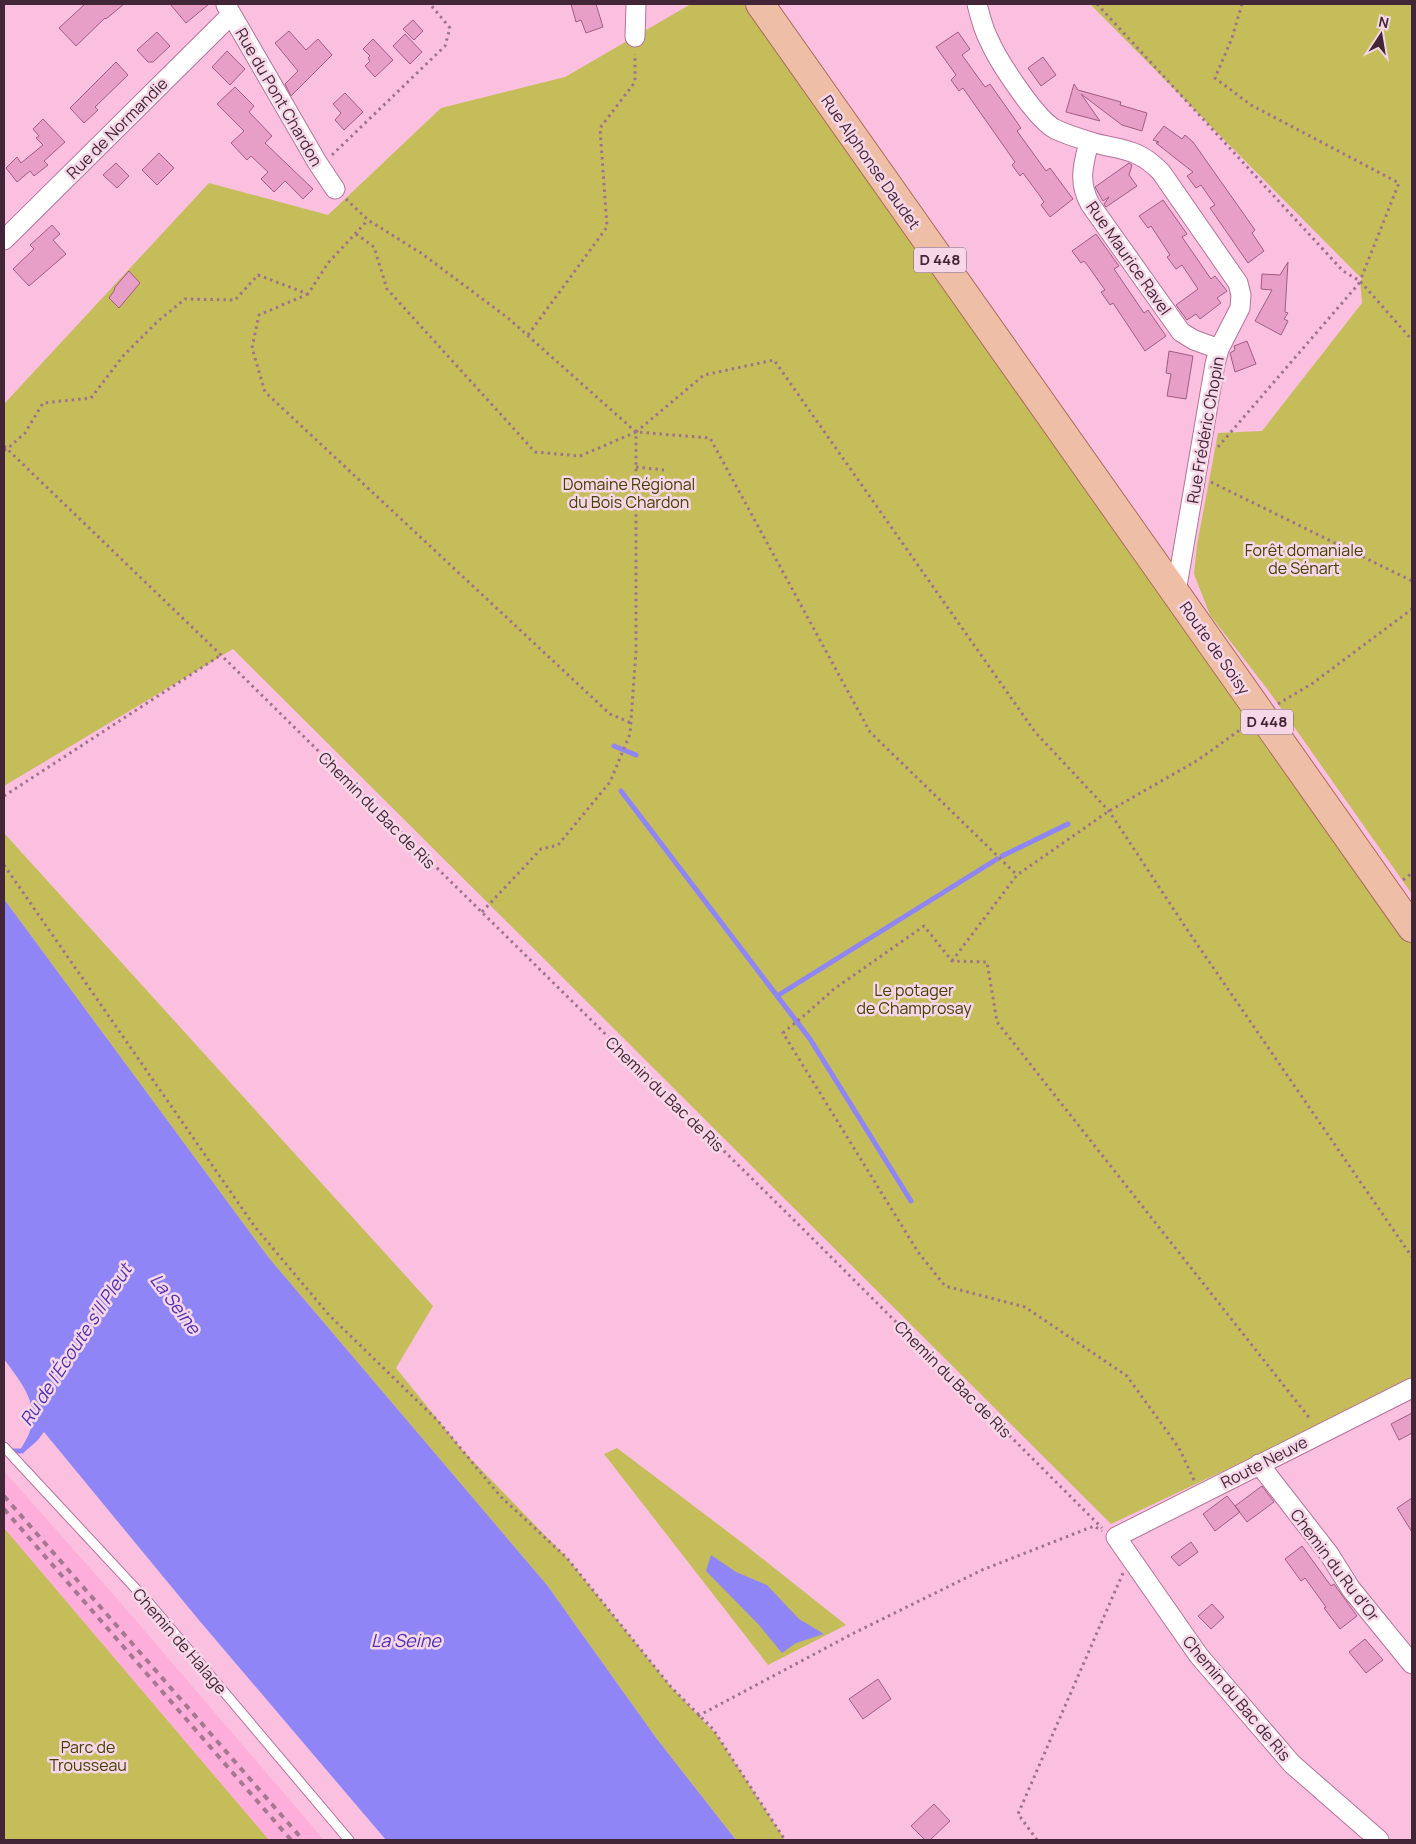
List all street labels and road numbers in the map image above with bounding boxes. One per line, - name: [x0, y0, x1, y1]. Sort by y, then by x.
- street label: Rue du Pont Chardon: [230, 24, 328, 170]
- street label: Rue de Normandie: [62, 73, 172, 183]
- street label: Rue Alphonse Daudet: [816, 90, 926, 234]
- street label: Rue Maurice Ravel: [1081, 197, 1177, 319]
- road number: D 448: [914, 248, 966, 272]
- street label: Rue Frédéric Chopin: [1181, 355, 1229, 505]
- street label: Route de Soisy: [1175, 597, 1256, 700]
- road number: D 448: [1241, 710, 1293, 734]
- street label: Chemin du Bac de Ris: [314, 747, 440, 873]
- street label: Chemin du Bac de Ris: [601, 1031, 729, 1157]
- street label: Chemin du Bac de Ris: [890, 1316, 1016, 1442]
- street label: Route Neuve: [1217, 1431, 1311, 1493]
- street label: Chemin du Ru d'Or: [1286, 1504, 1385, 1626]
- street label: Chemin de Halage: [128, 1583, 232, 1699]
- street label: Chemin du Bac de Ris: [1178, 1631, 1296, 1765]

